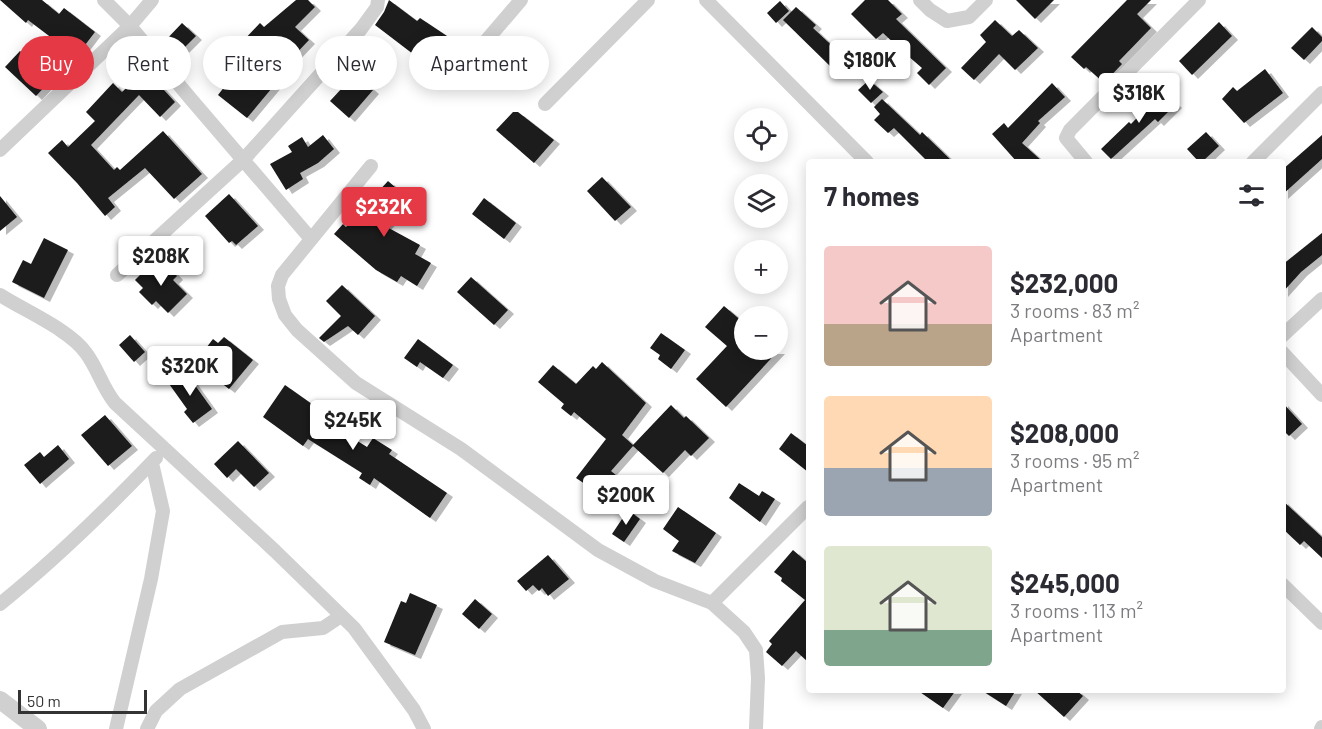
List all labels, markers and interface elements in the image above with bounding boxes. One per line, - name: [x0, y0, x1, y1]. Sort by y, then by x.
- chip: Buy: [18, 36, 94, 90]
- chip: Rent: [106, 36, 191, 90]
- chip: Filters: [203, 36, 303, 90]
- chip: New: [315, 36, 397, 90]
- chip: Apartment: [409, 36, 549, 90]
- pin: $180K: [828, 40, 912, 91]
- text: $180K: [843, 47, 897, 71]
- pin: $318K: [1097, 73, 1181, 124]
- text: $318K: [1113, 80, 1165, 104]
- map controls: [734, 108, 788, 360]
- button: locate: [734, 108, 788, 162]
- button: layers: [734, 174, 788, 228]
- icon: filters: [1235, 179, 1268, 212]
- text: 7 homes: [824, 180, 919, 211]
- pin: $232K: [342, 187, 426, 238]
- text: $232K: [356, 194, 412, 218]
- pin: $208K: [119, 236, 203, 287]
- button: +: [734, 240, 788, 294]
- text: $208K: [132, 243, 190, 267]
- text: $232,000: [1010, 267, 1118, 298]
- icon: home: [872, 270, 944, 342]
- text: 3 rooms · 83 m²: [1010, 298, 1139, 322]
- button: −: [734, 306, 788, 360]
- text: Apartment: [1010, 322, 1103, 346]
- pin: $320K: [148, 346, 232, 397]
- text: $320K: [161, 353, 219, 377]
- pin: $245K: [311, 400, 395, 451]
- text: $245K: [324, 407, 382, 431]
- text: $208,000: [1010, 417, 1119, 448]
- icon: home: [872, 420, 944, 492]
- text: 3 rooms · 95 m²: [1010, 448, 1139, 472]
- text: Apartment: [1010, 472, 1103, 496]
- pin: $200K: [584, 475, 668, 526]
- text: $200K: [597, 482, 655, 506]
- text: $245,000: [1010, 567, 1120, 598]
- icon: home: [872, 570, 944, 642]
- text: 3 rooms · 113 m²: [1010, 598, 1143, 622]
- text: Apartment: [1010, 622, 1103, 646]
- scale bar: [18, 687, 147, 714]
- text: 50 m: [27, 691, 61, 710]

